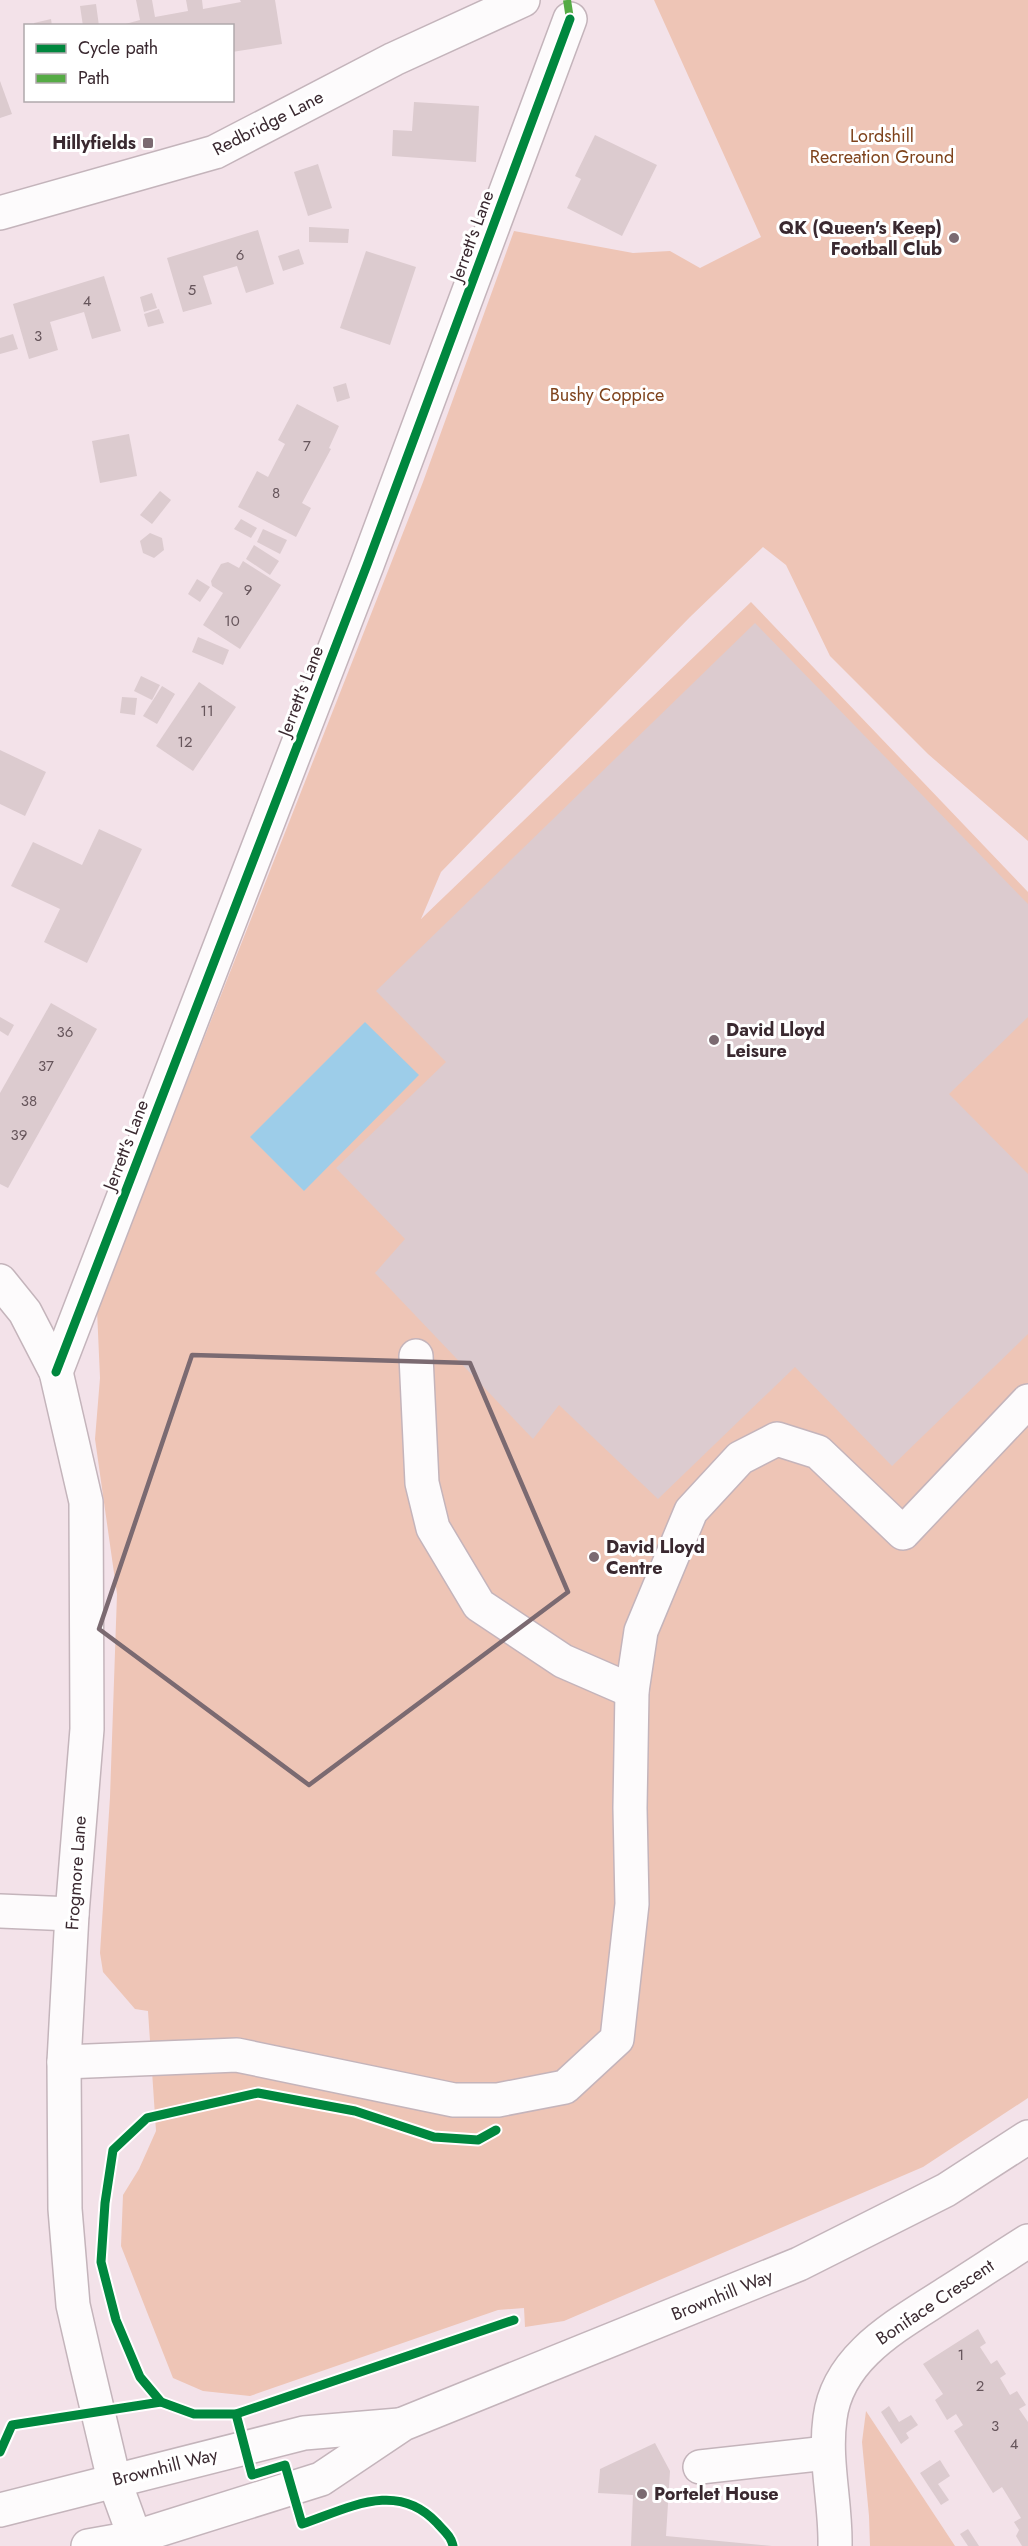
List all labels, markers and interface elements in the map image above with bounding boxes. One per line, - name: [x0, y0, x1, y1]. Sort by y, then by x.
- legend: [24, 24, 234, 102]
- text: Cycle path: [78, 35, 158, 61]
- text: Path: [78, 65, 110, 91]
- street label: Redbridge Lane: [208, 84, 328, 162]
- park label: Lordshill Recreation Ground: [810, 123, 954, 170]
- place label: Hillyfields: [52, 130, 136, 156]
- marker: Hillyfields: [141, 136, 155, 150]
- street label: Jerrett's Lane: [443, 187, 500, 287]
- place label: QK (Queen's Keep) Football Club: [779, 215, 942, 262]
- marker: QK (Queen's Keep) Football Club: [947, 231, 961, 245]
- house number: 6: [236, 244, 244, 266]
- house number: 5: [188, 279, 196, 301]
- house number: 4: [83, 290, 92, 312]
- house number: 3: [34, 325, 42, 347]
- park label: Bushy Coppice: [550, 382, 664, 408]
- house number: 7: [303, 435, 311, 457]
- house number: 8: [272, 482, 280, 504]
- house number: 9: [244, 579, 252, 601]
- house number: 10: [224, 610, 240, 632]
- street label: Jerrett's Lane: [271, 642, 330, 742]
- house number: 11: [200, 700, 214, 722]
- house number: 12: [177, 731, 193, 753]
- place label: David Lloyd Leisure: [726, 1017, 825, 1064]
- house number: 36: [57, 1021, 73, 1043]
- marker: David Lloyd Leisure: [707, 1033, 721, 1047]
- house number: 37: [38, 1055, 54, 1077]
- house number: 38: [21, 1090, 37, 1112]
- street label: Jerrett's Lane: [96, 1096, 155, 1196]
- house number: 39: [11, 1124, 27, 1146]
- place label: David Lloyd Centre: [606, 1534, 705, 1581]
- marker: David Lloyd Centre: [587, 1550, 601, 1564]
- street label: Frogmore Lane: [59, 1815, 93, 1931]
- street label: Boniface Crescent: [871, 2252, 1000, 2351]
- street label: Brownhill Way: [667, 2263, 777, 2327]
- house number: 1: [958, 2344, 964, 2366]
- house number: 2: [976, 2375, 984, 2397]
- house number: 3: [991, 2415, 999, 2437]
- house number: 4: [1010, 2433, 1019, 2455]
- street label: Brownhill Way: [110, 2441, 220, 2493]
- place label: Portelet House: [654, 2481, 779, 2507]
- marker: Portelet House: [635, 2487, 649, 2501]

